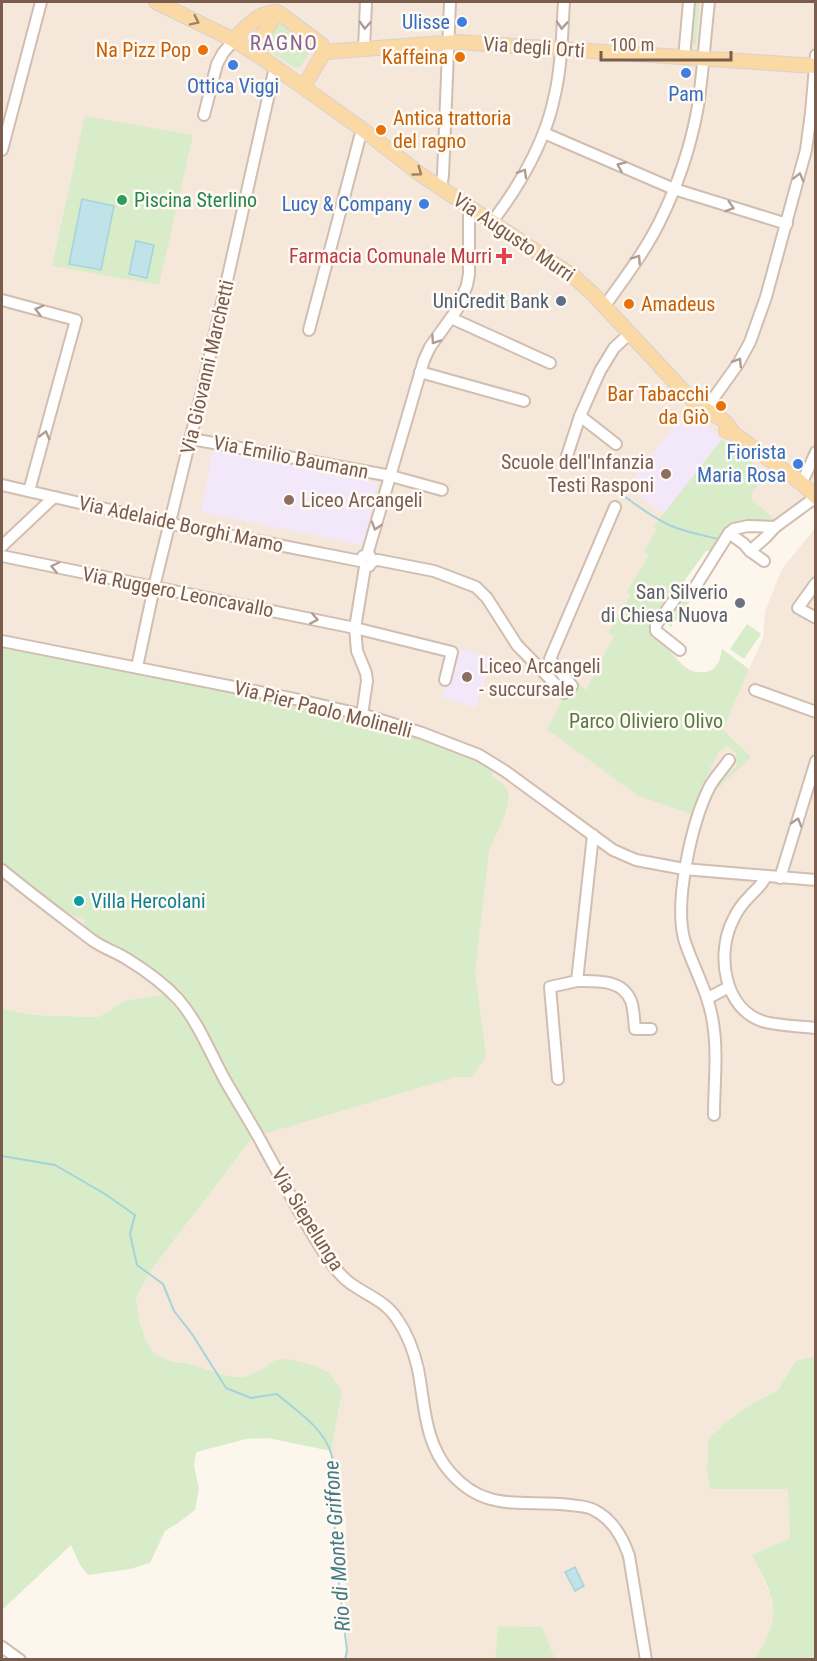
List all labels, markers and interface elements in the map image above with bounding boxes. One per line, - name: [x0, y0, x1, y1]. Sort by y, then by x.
- place label: Ulisse: [402, 10, 450, 34]
- one-way arrow: [189, 13, 200, 25]
- marker: Ulisse: [455, 15, 469, 29]
- one-way arrow: [358, 21, 371, 30]
- one-way arrow: [556, 21, 569, 30]
- scale bar: [601, 24, 732, 62]
- district label: RAGNO: [250, 31, 318, 55]
- street label: Via degli Orti: [482, 31, 586, 63]
- text: 100 m: [610, 34, 654, 55]
- place label: Na Pizz Pop: [96, 38, 191, 62]
- marker: Na Pizz Pop: [196, 43, 210, 57]
- place label: Kaffeina: [382, 45, 448, 69]
- marker: Kaffeina: [453, 50, 467, 64]
- marker: Ottica Viggi: [226, 58, 240, 72]
- marker: Pam: [679, 66, 693, 80]
- place label: Ottica Viggi: [187, 74, 279, 98]
- place label: Pam: [668, 82, 704, 106]
- place label: Antica trattoria del ragno: [393, 106, 511, 153]
- marker: Antica trattoria del ragno: [374, 123, 388, 137]
- one-way arrow: [616, 161, 627, 173]
- one-way arrow: [411, 165, 422, 176]
- one-way arrow: [516, 169, 528, 179]
- one-way arrow: [792, 173, 805, 183]
- street label: Via Augusto Murri: [449, 187, 579, 287]
- place label: Piscina Sterlino: [134, 188, 257, 212]
- place label: Lucy & Company: [282, 192, 412, 216]
- marker: Piscina Sterlino: [115, 193, 129, 207]
- marker: Lucy & Company: [417, 197, 431, 211]
- one-way arrow: [724, 199, 735, 212]
- place label: Farmacia Comunale Murri: [289, 244, 492, 268]
- marker: Farmacia Comunale Murri: [497, 249, 511, 263]
- one-way arrow: [630, 255, 641, 266]
- street label: Via Giovanni Marchetti: [175, 278, 239, 456]
- place label: UniCredit Bank: [433, 289, 549, 313]
- place label: Amadeus: [641, 292, 715, 316]
- marker: UniCredit Bank: [554, 294, 568, 308]
- marker: Amadeus: [622, 297, 636, 311]
- one-way arrow: [34, 305, 44, 317]
- one-way arrow: [431, 333, 442, 344]
- one-way arrow: [731, 358, 743, 368]
- place label: Bar Tabacchi da Giò: [607, 382, 709, 429]
- marker: Bar Tabacchi da Giò: [714, 399, 728, 413]
- one-way arrow: [37, 430, 50, 440]
- street label: Via Emilio Baumann: [211, 430, 371, 484]
- place label: Fiorista Maria Rosa: [697, 440, 786, 487]
- place label: Scuole dell'Infanzia Testi Rasponi: [501, 450, 654, 497]
- marker: Fiorista Maria Rosa: [791, 457, 805, 471]
- marker: Scuole dell'Infanzia Testi Rasponi: [659, 467, 673, 481]
- place label: Liceo Arcangeli: [301, 488, 423, 512]
- street label: Via Adelaide Borghi Mamo: [76, 491, 286, 557]
- marker: Liceo Arcangeli: [282, 493, 296, 507]
- one-way arrow: [371, 520, 383, 530]
- one-way arrow: [51, 561, 61, 574]
- street label: Via Ruggero Leoncavallo: [80, 562, 276, 622]
- place label: San Silverio di Chiesa Nuova: [601, 580, 728, 627]
- marker: San Silverio di Chiesa Nuova: [733, 596, 747, 610]
- one-way arrow: [309, 612, 319, 625]
- place label: Liceo Arcangeli - succursale: [479, 654, 601, 701]
- marker: Liceo Arcangeli - succursale: [460, 670, 474, 684]
- street label: Via Pier Paolo Molinelli: [231, 675, 415, 743]
- park label: Parco Oliviero Olivo: [569, 709, 723, 733]
- one-way arrow: [790, 817, 802, 827]
- place label: Villa Hercolani: [91, 889, 206, 913]
- marker: Villa Hercolani: [72, 894, 86, 908]
- street label: Via Siepelunga: [267, 1163, 349, 1275]
- water label: Rio di Monte Griffone: [319, 1460, 355, 1632]

